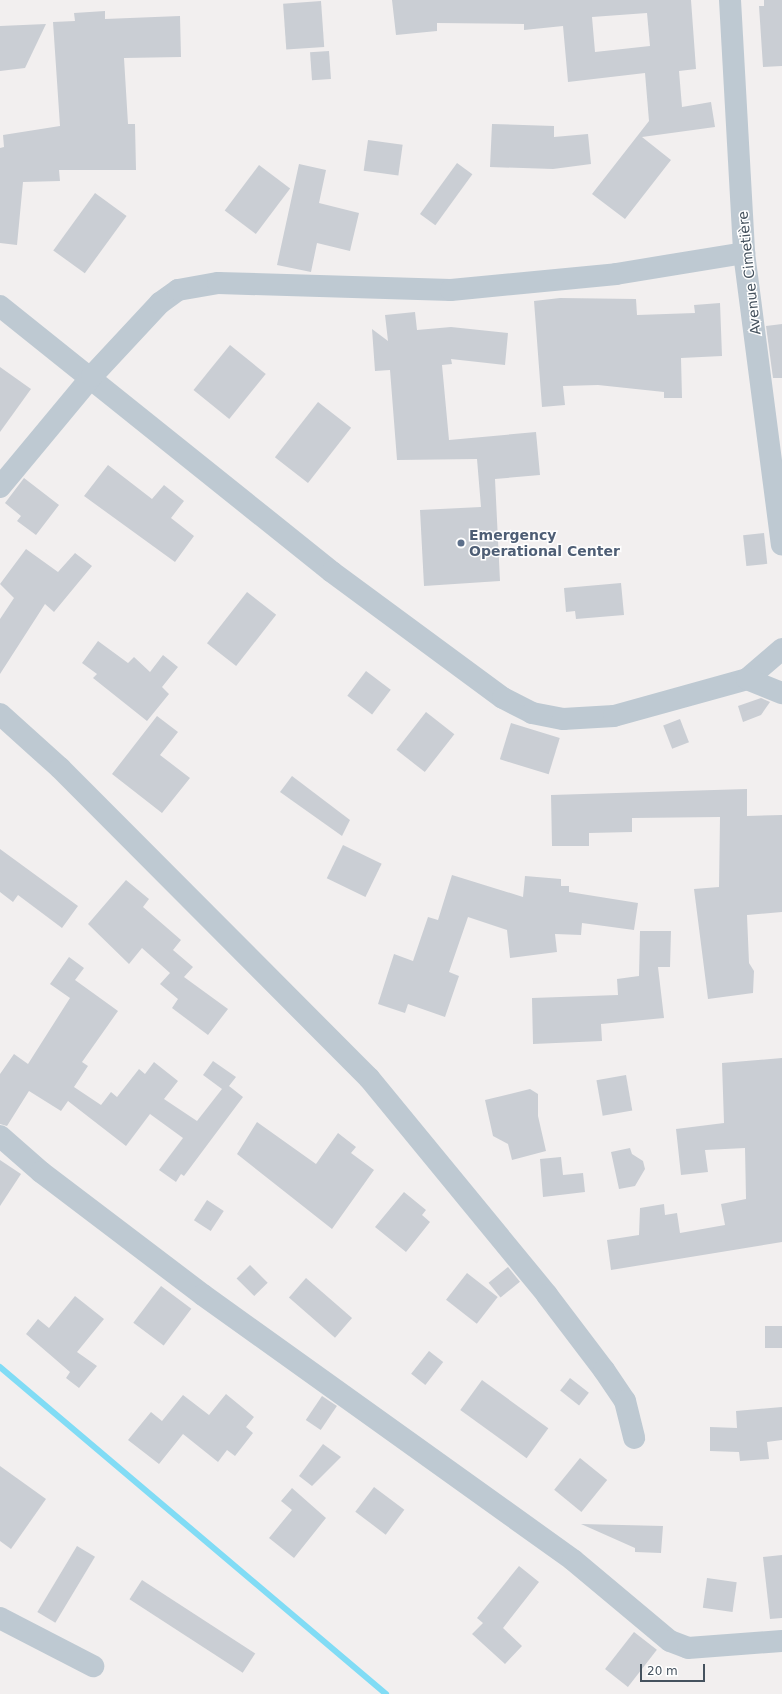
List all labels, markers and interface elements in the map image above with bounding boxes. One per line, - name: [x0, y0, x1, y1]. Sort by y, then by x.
- street label: Avenue Cimetière: [734, 210, 764, 336]
- place label: Emergency Operational Center: [469, 527, 620, 560]
- marker: Emergency Operational Center: [456, 538, 466, 548]
- scale bar: [642, 1656, 707, 1682]
- text: 20 m: [647, 1664, 678, 1678]

